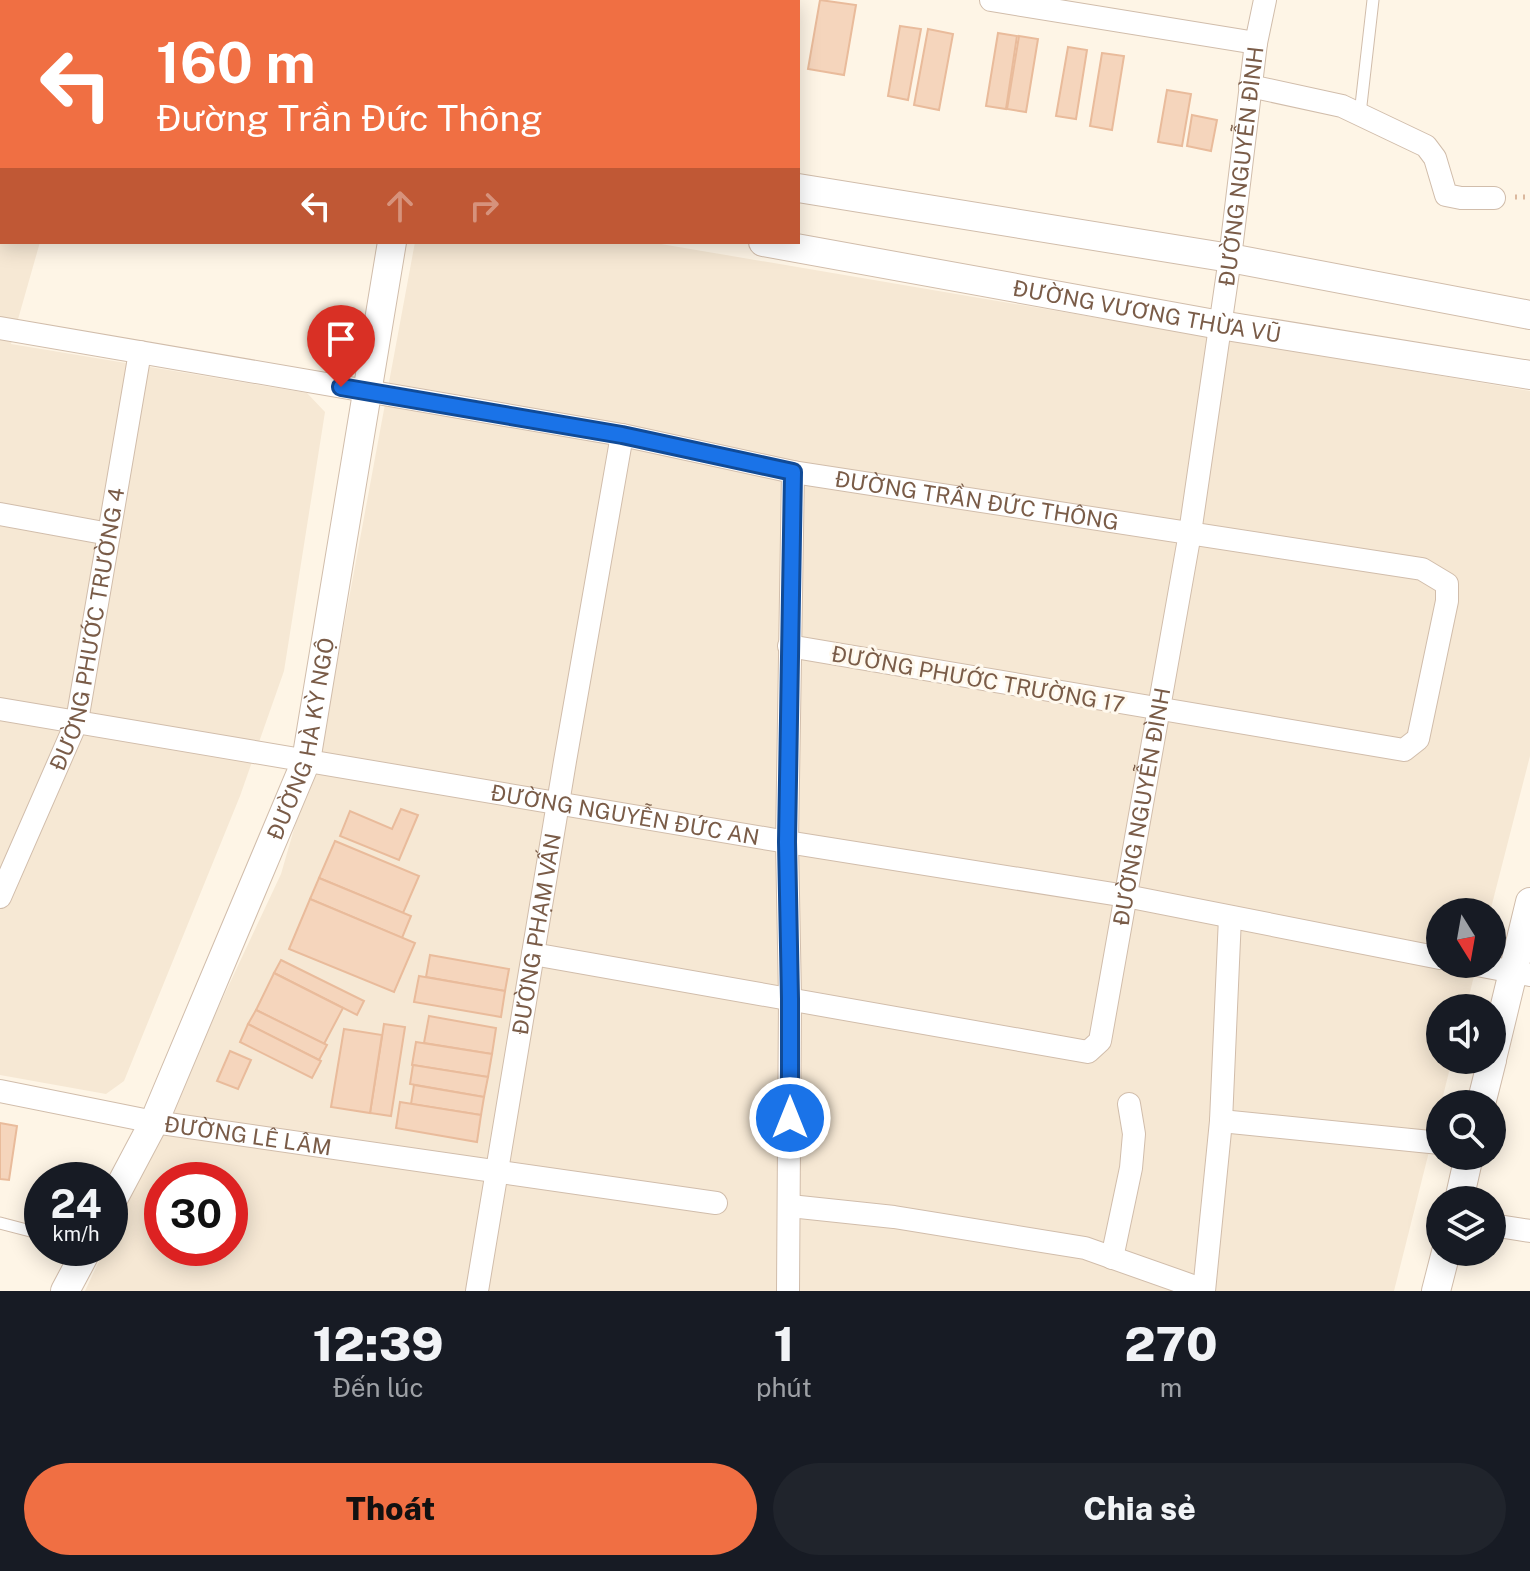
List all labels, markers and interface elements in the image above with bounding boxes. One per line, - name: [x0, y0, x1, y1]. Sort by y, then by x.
- text: 160 m: [156, 30, 316, 96]
- icon: left: [24, 32, 128, 136]
- street label: ĐƯỜNG NGUYỄN ĐÌNH: [1213, 45, 1268, 288]
- text: Đường Trần Đức Thông: [156, 97, 543, 139]
- icon: left: [294, 184, 338, 228]
- icon: ahead: [378, 184, 422, 228]
- icon: right: [462, 184, 506, 228]
- street label: ĐƯỜNG VƯƠNG THỪA VŨ: [1011, 275, 1283, 348]
- pin: [307, 305, 375, 387]
- icon: arrive: [319, 317, 363, 361]
- street label: ĐƯỜNG TRẦN ĐỨC THÔNG: [833, 466, 1121, 535]
- street label: ĐƯỜNG PHƯỚC TRƯỜNG 4: [44, 486, 130, 775]
- street label: ĐƯỜNG HÀ KỲ NGỘ: [261, 636, 339, 844]
- street label: ĐƯỜNG PHƯỚC TRƯỜNG 17: [829, 639, 1127, 718]
- street label: ĐƯỜNG NGUYỄN ĐÌNH: [1108, 685, 1175, 928]
- street label: ĐƯỜNG NGUYỄN ĐỨC AN: [489, 779, 761, 850]
- street label: ĐƯỜNG PHẠM VẤN: [507, 831, 566, 1037]
- north arrow: [1426, 898, 1506, 978]
- map controls: [1426, 898, 1506, 1266]
- button: sound: [1426, 994, 1506, 1074]
- position arrow: [748, 1076, 832, 1160]
- button: search: [1426, 1090, 1506, 1170]
- street label: ĐƯỜNG LÊ LÂM: [163, 1111, 333, 1160]
- speed limit sign: 30: [144, 1162, 248, 1266]
- text: 24: [50, 1180, 102, 1227]
- button: layers: [1426, 1186, 1506, 1266]
- text: km/h: [52, 1222, 100, 1246]
- text: 12:39: [312, 1315, 444, 1372]
- text: 1: [773, 1315, 794, 1372]
- text: 270: [1124, 1315, 1218, 1372]
- text: Đến lúc: [332, 1372, 424, 1403]
- text: phút: [756, 1372, 812, 1403]
- text: m: [1160, 1372, 1182, 1403]
- button: Thoát: [24, 1463, 757, 1555]
- button: Chia sẻ: [773, 1463, 1506, 1555]

